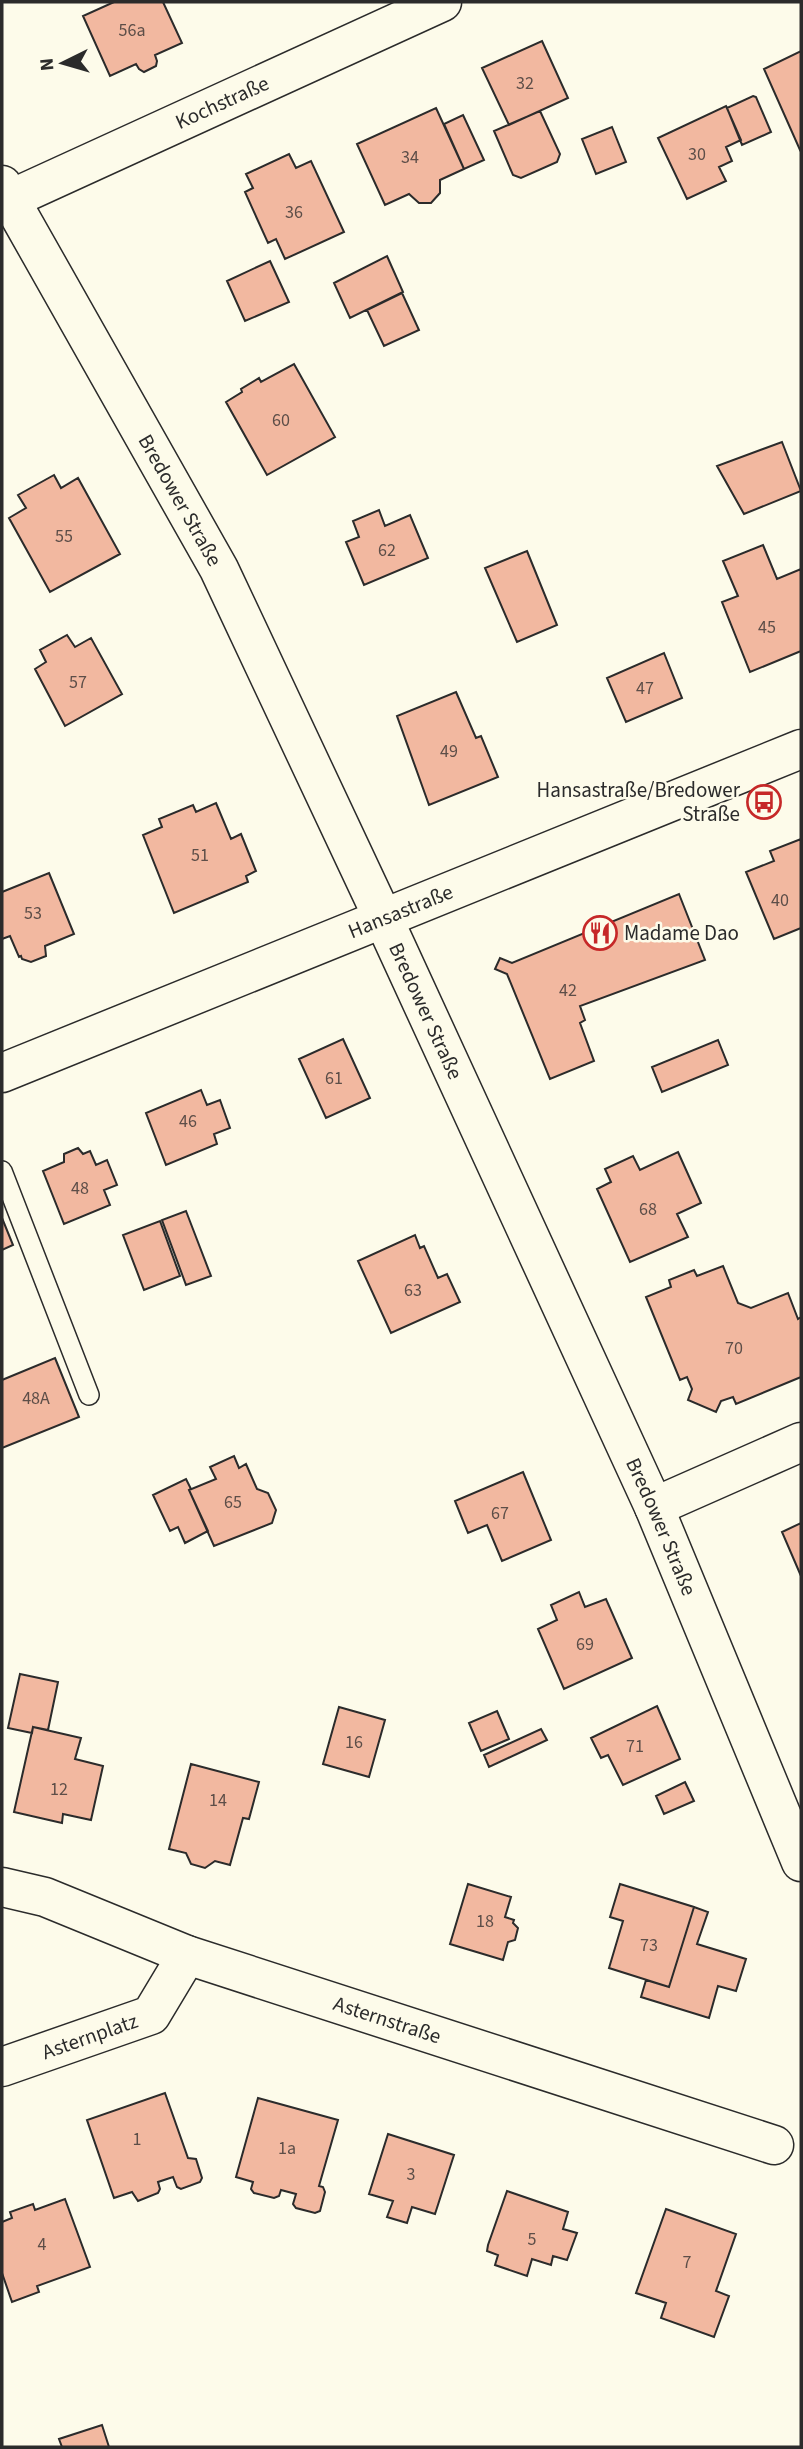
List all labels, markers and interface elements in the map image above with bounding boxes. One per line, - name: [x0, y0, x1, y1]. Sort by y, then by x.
- house number: 56a: [119, 18, 145, 43]
- north arrow: [28, 28, 98, 98]
- text: N: [34, 57, 62, 72]
- street label: Kochstraße: [170, 68, 274, 137]
- house number: 32: [516, 71, 534, 96]
- house number: 30: [688, 142, 706, 167]
- house number: 34: [401, 145, 419, 170]
- house number: 36: [285, 200, 303, 225]
- house number: 60: [272, 408, 290, 433]
- street label: Bredower Straße: [131, 429, 229, 572]
- house number: 55: [55, 524, 73, 549]
- house number: 62: [378, 538, 396, 563]
- house number: 45: [758, 615, 776, 640]
- house number: 57: [69, 670, 87, 695]
- house number: 47: [636, 676, 654, 701]
- house number: 49: [440, 739, 458, 764]
- place label: Hansastraße/Bredower Straße: [537, 775, 741, 829]
- bus stop icon: Hansastraße/Bredower Straße: [745, 783, 783, 821]
- house number: 51: [191, 843, 209, 868]
- street label: Hansastraße: [344, 877, 457, 946]
- house number: 40: [771, 888, 789, 913]
- house number: 53: [24, 901, 42, 926]
- restaurant icon: Madame Dao: [581, 914, 619, 952]
- place label: Madame Dao: [624, 918, 739, 948]
- street label: Bredower Straße: [381, 938, 470, 1084]
- house number: 42: [559, 978, 577, 1003]
- house number: 61: [325, 1066, 343, 1091]
- house number: 46: [179, 1109, 197, 1134]
- house number: 48: [71, 1176, 89, 1201]
- house number: 68: [639, 1197, 657, 1222]
- house number: 63: [404, 1278, 422, 1303]
- house number: 70: [725, 1336, 743, 1361]
- house number: 48A: [22, 1386, 50, 1411]
- street label: Bredower Straße: [618, 1453, 704, 1600]
- house number: 65: [224, 1490, 242, 1515]
- house number: 67: [491, 1501, 509, 1526]
- house number: 69: [576, 1632, 594, 1657]
- house number: 16: [345, 1730, 363, 1755]
- house number: 71: [626, 1734, 644, 1759]
- house number: 12: [50, 1777, 68, 1802]
- house number: 14: [209, 1788, 227, 1813]
- house number: 18: [476, 1909, 494, 1934]
- house number: 73: [640, 1933, 658, 1958]
- street label: Asternstraße: [329, 1988, 445, 2051]
- street label: Asternplatz: [38, 2006, 142, 2067]
- house number: 1: [133, 2127, 141, 2152]
- house number: 1a: [278, 2136, 296, 2161]
- house number: 3: [407, 2162, 416, 2187]
- house number: 5: [528, 2227, 537, 2252]
- house number: 4: [38, 2232, 47, 2257]
- house number: 7: [683, 2250, 692, 2275]

